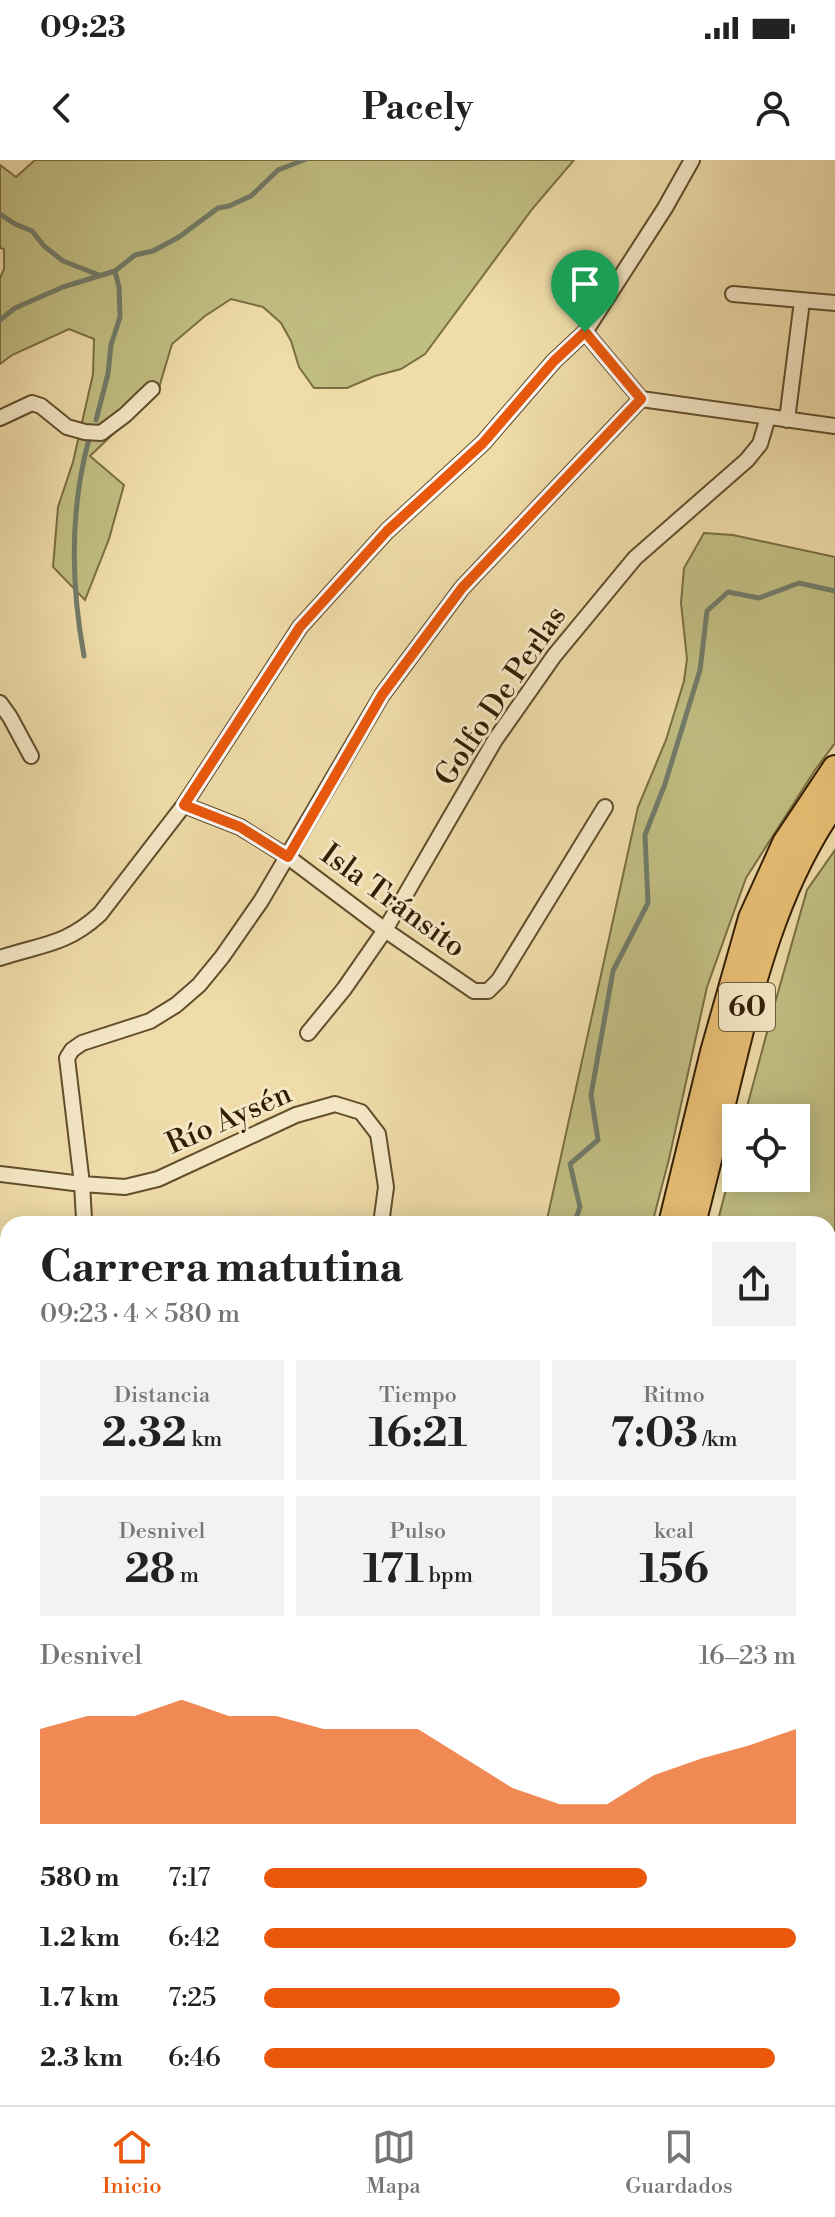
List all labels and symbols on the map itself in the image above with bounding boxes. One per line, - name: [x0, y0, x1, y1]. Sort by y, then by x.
- pin: [551, 250, 619, 332]
- street label: Golfo De Perlas: [427, 599, 575, 793]
- street label: Isla Tránsito: [313, 836, 473, 966]
- road number: 60: [719, 983, 775, 1031]
- street label: Río Aysén: [160, 1074, 298, 1163]

